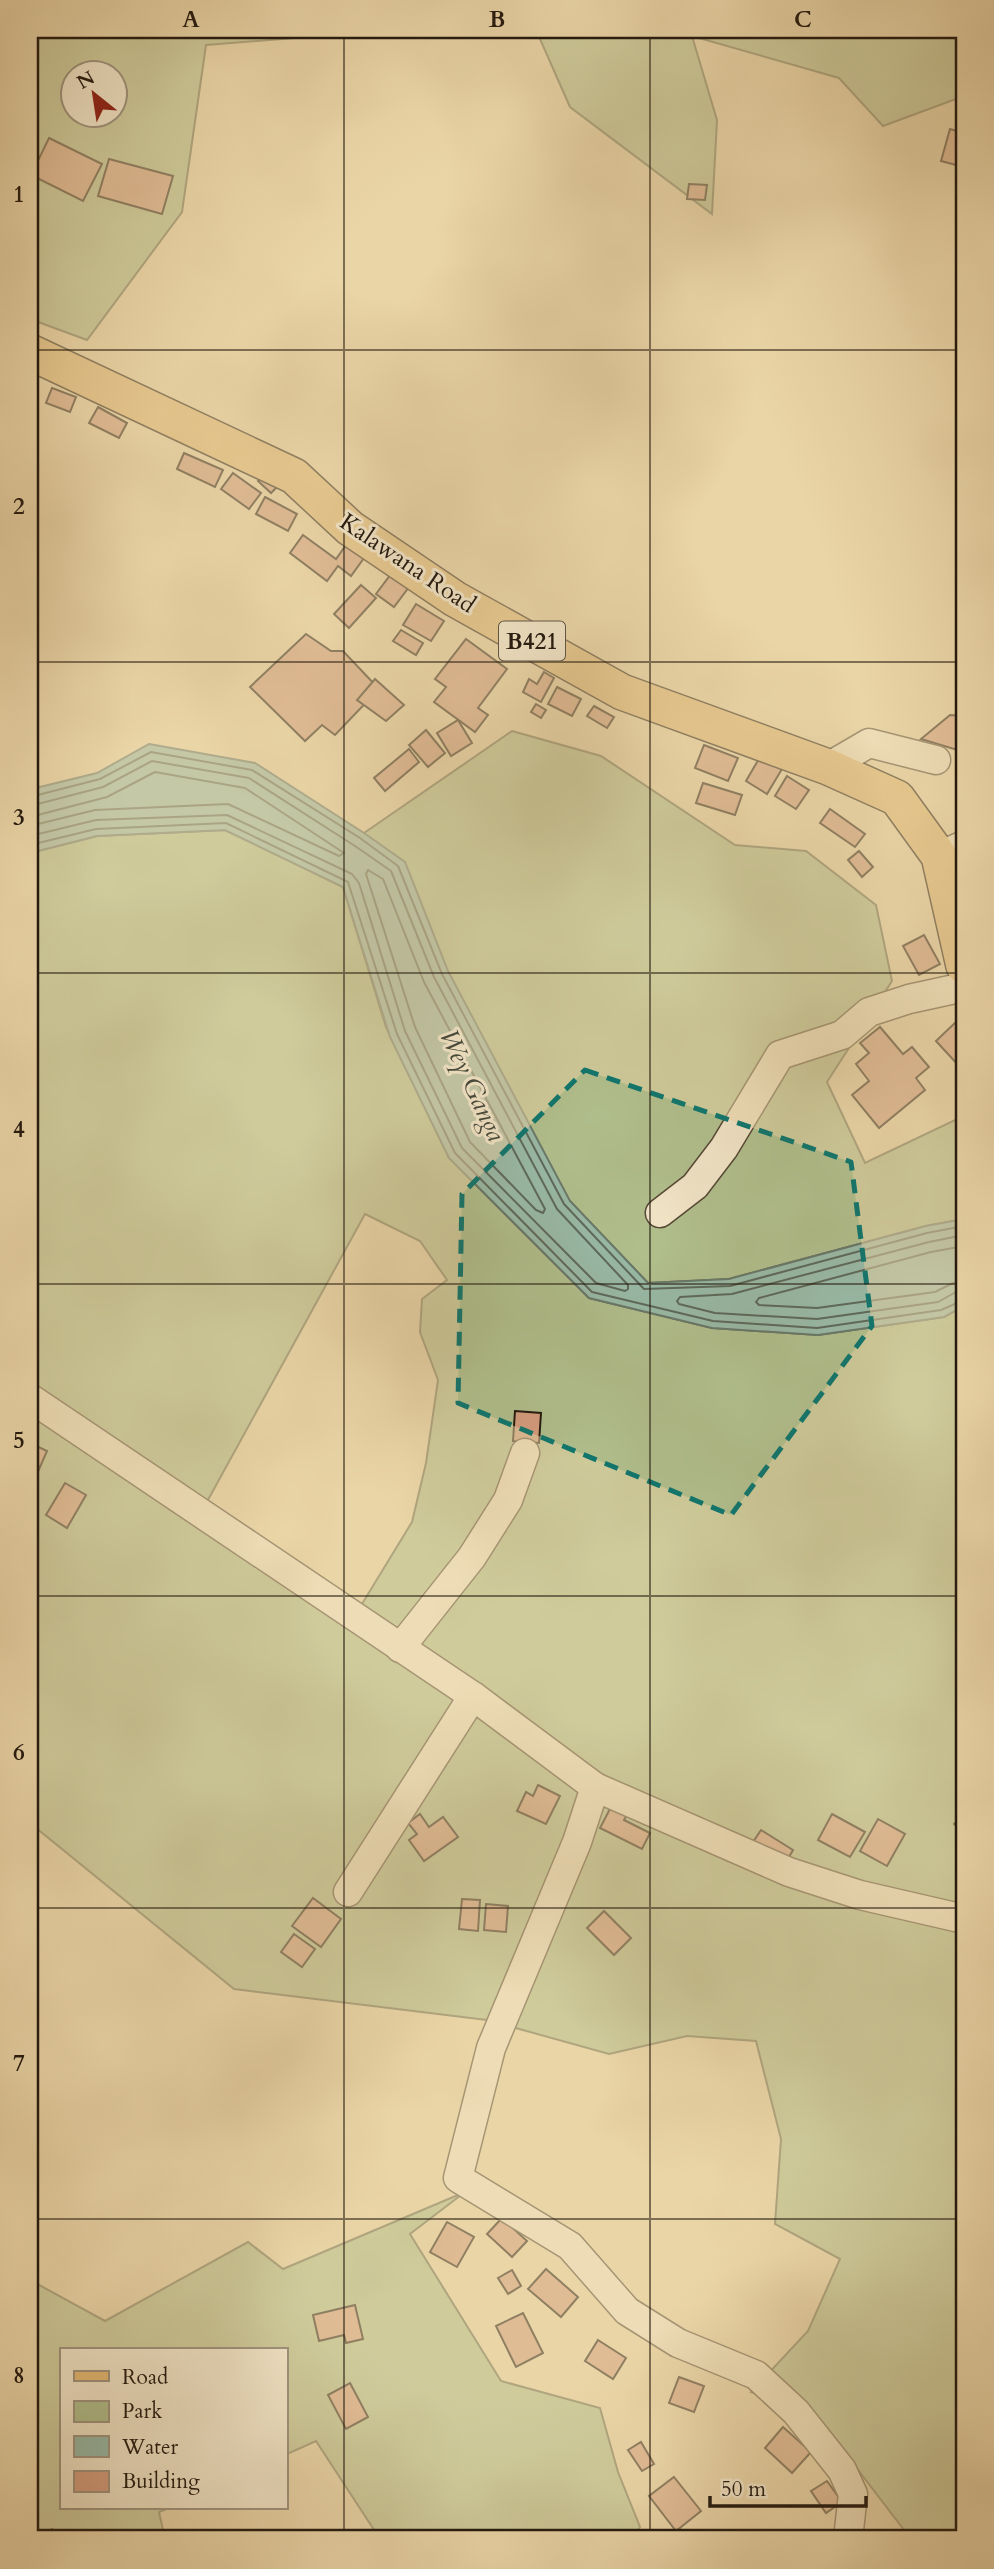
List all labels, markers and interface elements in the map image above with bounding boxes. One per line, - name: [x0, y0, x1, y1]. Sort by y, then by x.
- text: A: [182, 4, 200, 35]
- text: B: [489, 4, 505, 35]
- text: C: [794, 4, 812, 35]
- north arrow: [60, 60, 130, 130]
- text: N: [72, 65, 100, 96]
- text: 1: [13, 179, 25, 210]
- text: 2: [13, 491, 25, 522]
- street label: Kalawana Road: [333, 506, 482, 621]
- road number: B421: [499, 622, 565, 660]
- text: 3: [13, 802, 25, 833]
- water label: Wey Ganga: [431, 1023, 514, 1147]
- text: 4: [13, 1114, 25, 1145]
- text: 5: [13, 1425, 25, 1456]
- text: 6: [13, 1737, 25, 1768]
- text: 7: [13, 2048, 25, 2079]
- legend: [60, 2348, 287, 2510]
- text: 8: [13, 2360, 25, 2391]
- text: Road: [122, 2363, 168, 2392]
- text: Park: [122, 2397, 163, 2426]
- text: Water: [121, 2433, 178, 2462]
- scale bar: [710, 2464, 866, 2508]
- text: Building: [122, 2467, 200, 2496]
- text: 50 m: [721, 2475, 766, 2504]

